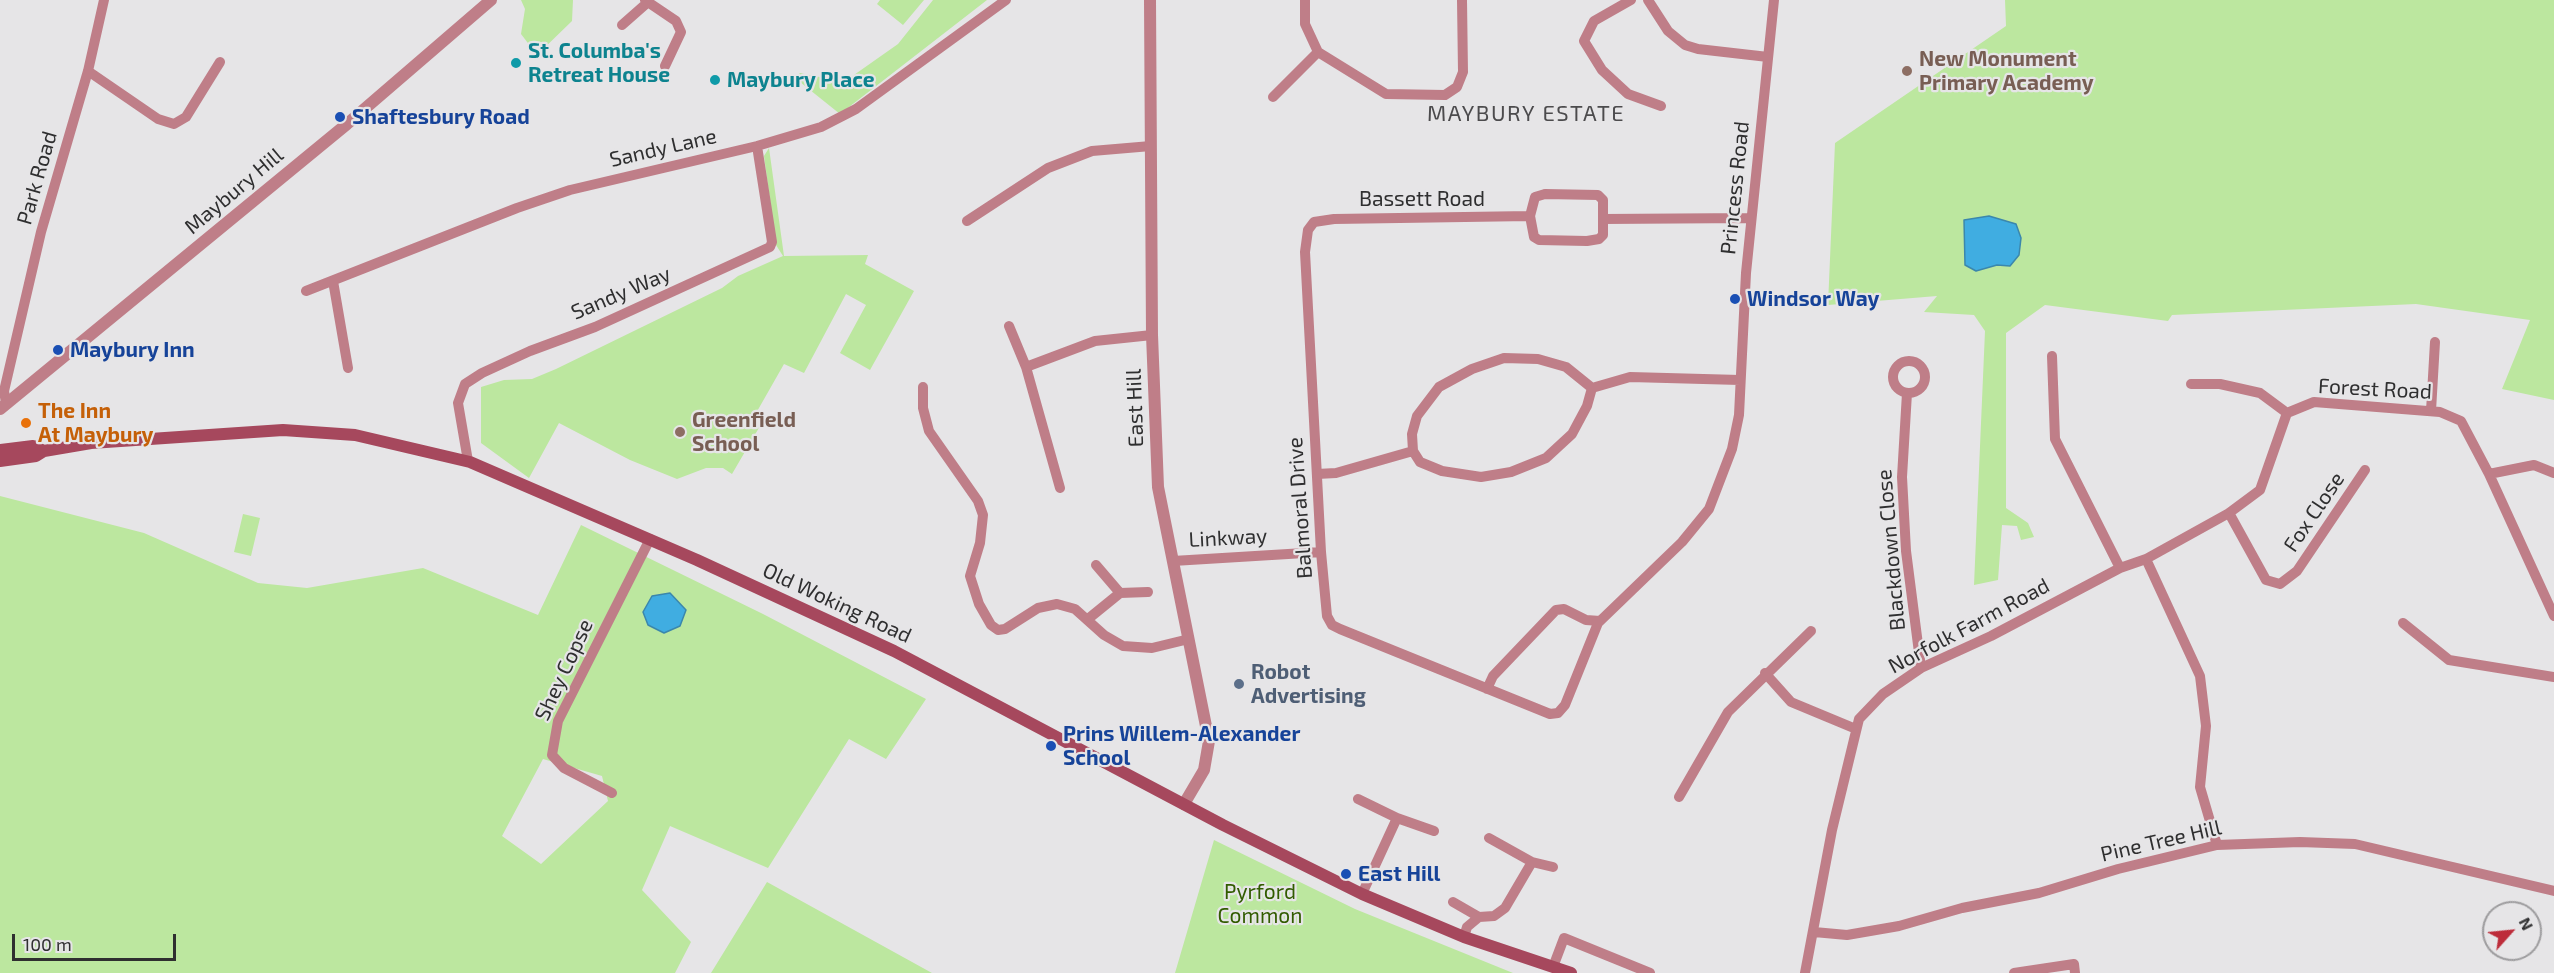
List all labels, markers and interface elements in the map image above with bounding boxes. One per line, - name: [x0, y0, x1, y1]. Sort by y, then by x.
- place label: St. Columba's Retreat House: [528, 38, 670, 88]
- place label: New Monument Primary Academy: [1919, 46, 2094, 96]
- marker: St. Columba's Retreat House: [509, 56, 523, 70]
- marker: New Monument Primary Academy: [1900, 64, 1914, 78]
- place label: Maybury Place: [727, 67, 875, 93]
- marker: Maybury Place: [708, 73, 722, 87]
- district label: MAYBURY ESTATE: [1427, 101, 1625, 127]
- place label: Shaftesbury Road: [352, 104, 530, 130]
- marker: Shaftesbury Road: [333, 110, 347, 124]
- street label: Princess Road: [1715, 120, 1755, 256]
- street label: Sandy Lane: [607, 123, 719, 173]
- street label: Park Road: [12, 128, 62, 228]
- street label: Maybury Hill: [180, 142, 288, 240]
- street label: Bassett Road: [1359, 186, 1485, 212]
- street label: Sandy Way: [567, 261, 675, 325]
- place label: Windsor Way: [1747, 286, 1879, 312]
- marker: Windsor Way: [1728, 292, 1742, 306]
- place label: Maybury Inn: [70, 337, 195, 363]
- marker: Maybury Inn: [51, 343, 65, 357]
- street label: East Hill: [1121, 368, 1149, 448]
- street label: Forest Road: [2317, 373, 2433, 405]
- place label: The Inn At Maybury: [38, 398, 153, 448]
- place label: Greenfield School: [692, 407, 796, 457]
- marker: The Inn At Maybury: [19, 416, 33, 430]
- marker: Greenfield School: [673, 425, 687, 439]
- street label: Balmoral Drive: [1282, 436, 1318, 580]
- street label: Fox Close: [2278, 467, 2350, 557]
- street label: Blackdown Close: [1871, 468, 1911, 632]
- street label: Linkway: [1188, 523, 1268, 553]
- street label: Old Woking Road: [759, 557, 915, 649]
- street label: Norfolk Farm Road: [1884, 573, 2054, 679]
- street label: Shey Copse: [530, 615, 598, 725]
- place label: Robot Advertising: [1251, 659, 1366, 709]
- marker: Robot Advertising: [1232, 677, 1246, 691]
- place label: Prins Willem-Alexander School: [1063, 721, 1300, 771]
- marker: Prins Willem-Alexander School: [1044, 739, 1058, 753]
- street label: Pine Tree Hill: [2098, 815, 2224, 867]
- place label: East Hill: [1358, 861, 1440, 887]
- marker: East Hill: [1339, 867, 1353, 881]
- park label: Pyrford Common: [1218, 879, 1302, 929]
- north arrow: [2482, 901, 2542, 961]
- text: N: [2516, 914, 2538, 933]
- scale bar: [15, 922, 178, 960]
- text: 100 m: [23, 933, 72, 955]

